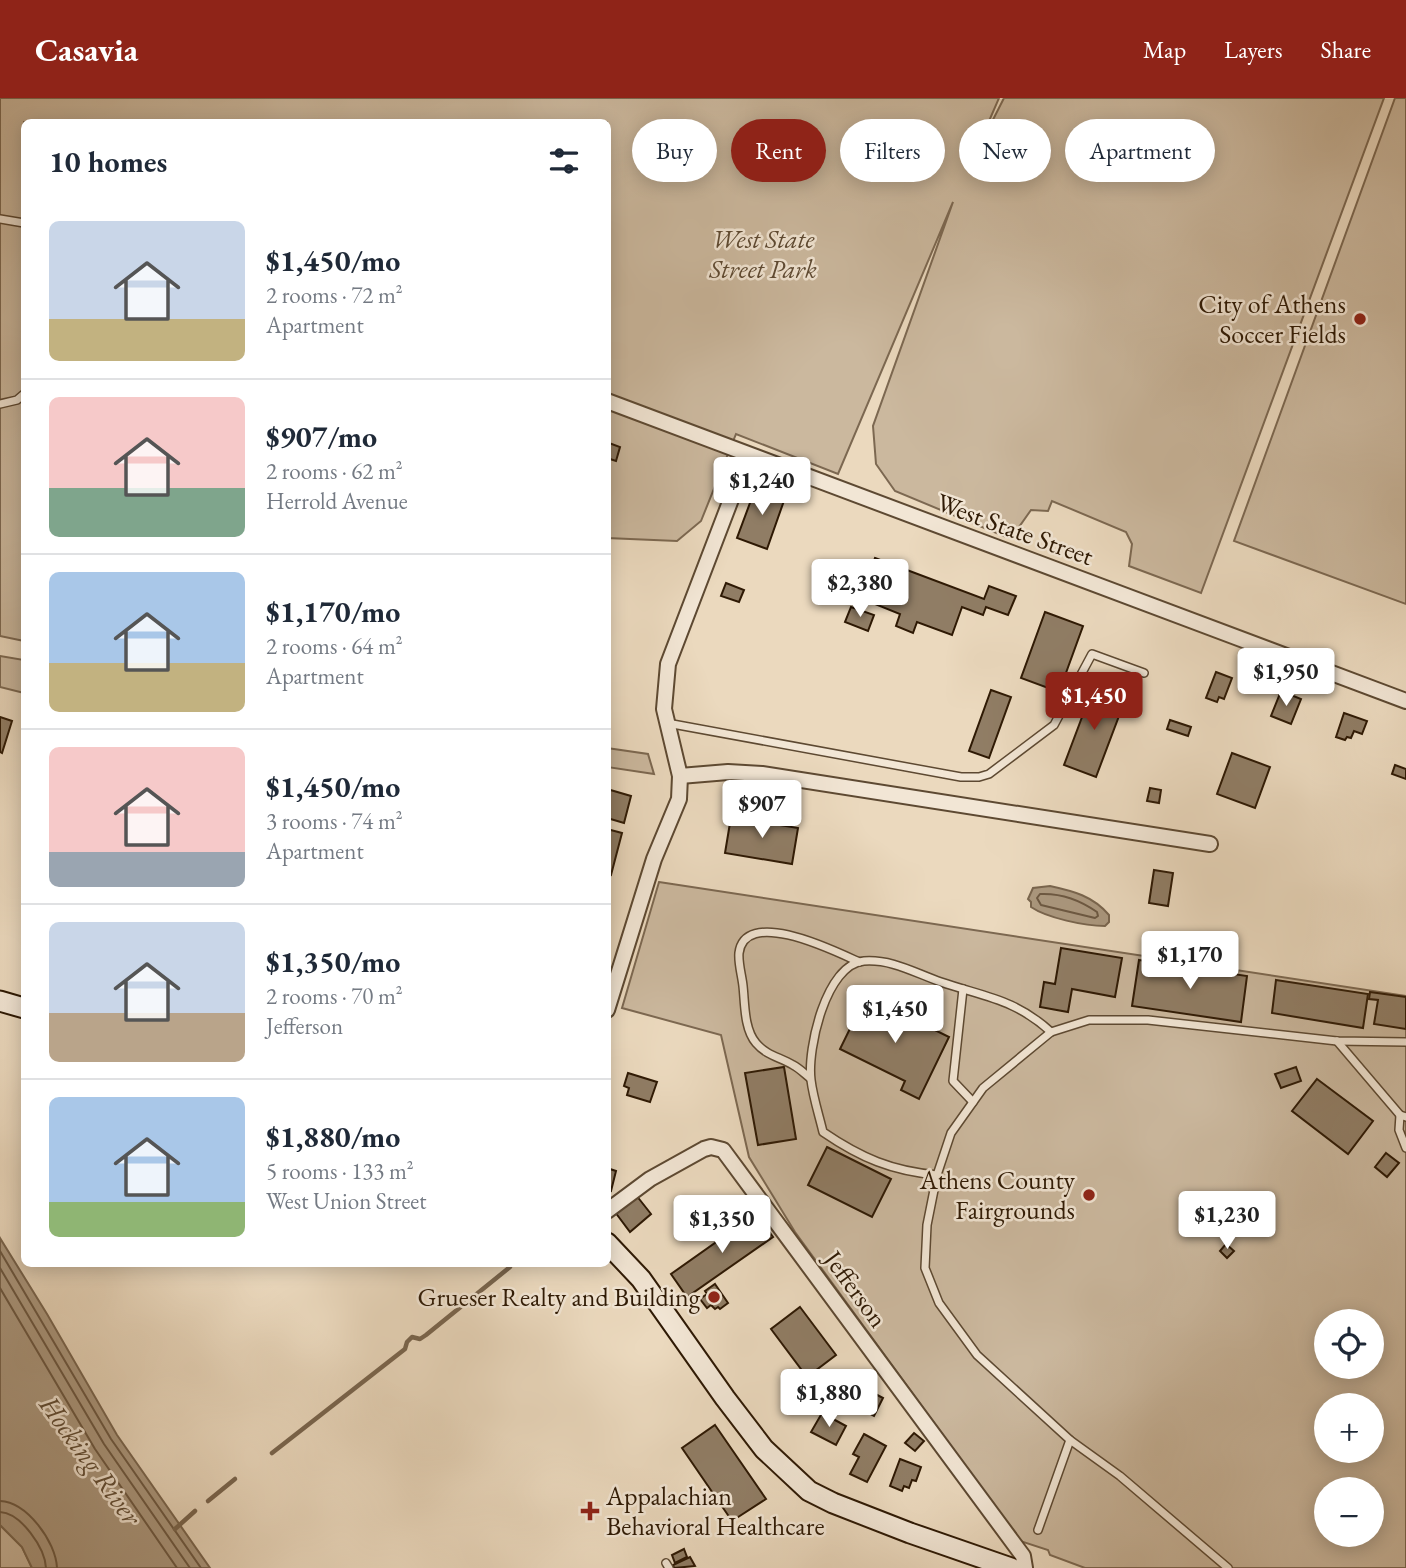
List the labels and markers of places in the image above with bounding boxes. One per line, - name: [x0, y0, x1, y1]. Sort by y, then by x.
- place label: City of Athens Soccer Fields: [1198, 287, 1346, 351]
- marker: City of Athens Soccer Fields: [1352, 311, 1368, 327]
- pin: $1,240: [705, 458, 819, 517]
- pin: $2,380: [803, 560, 917, 619]
- pin: $1,950: [1229, 648, 1343, 708]
- pin: $1,450: [1037, 672, 1151, 732]
- pin: $907: [721, 780, 803, 840]
- pin: $1,170: [1133, 932, 1247, 991]
- pin: $1,450: [838, 986, 952, 1045]
- place label: Athens County Fairgrounds: [919, 1163, 1076, 1227]
- marker: Athens County Fairgrounds: [1081, 1187, 1097, 1203]
- pin: $1,230: [1170, 1192, 1284, 1251]
- pin: $1,350: [665, 1196, 779, 1255]
- place label: Grueser Realty and Building: [417, 1280, 701, 1314]
- marker: Grueser Realty and Building: [706, 1289, 722, 1305]
- pin: $1,880: [772, 1370, 886, 1429]
- place label: Appalachian Behavioral Healthcare: [605, 1479, 825, 1543]
- marker: Appalachian Behavioral Healthcare: [580, 1501, 600, 1521]

